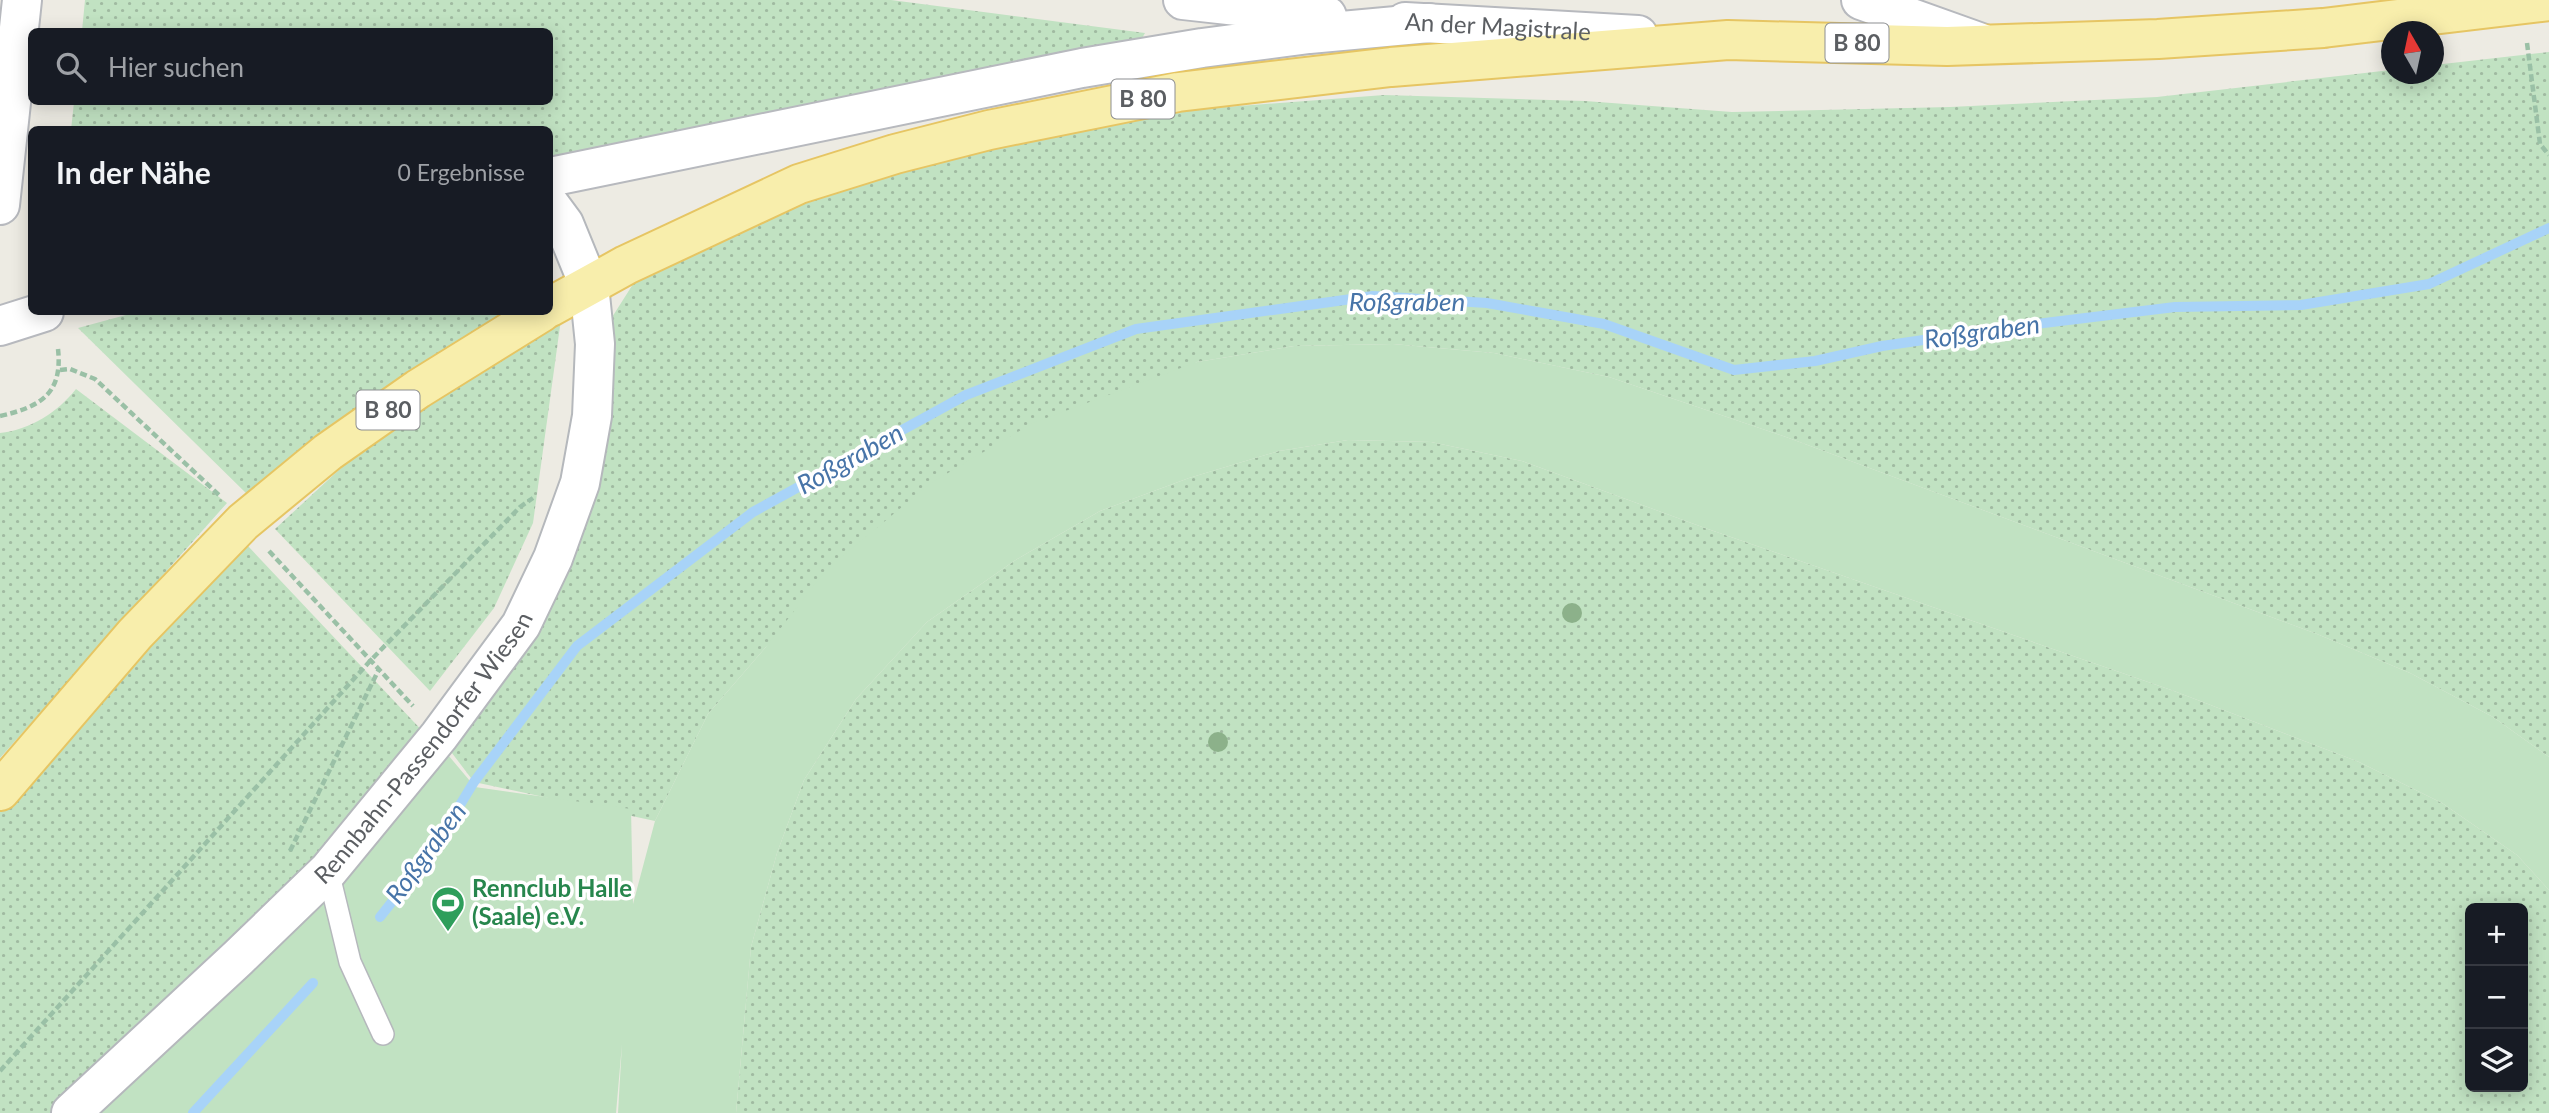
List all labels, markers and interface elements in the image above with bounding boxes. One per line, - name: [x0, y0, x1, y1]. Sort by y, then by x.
- street label: An der Magistrale: [1404, 6, 1592, 45]
- north arrow: [2381, 21, 2444, 84]
- road number: B 80: [1826, 24, 1888, 62]
- search box: [28, 28, 553, 105]
- icon: search: [52, 48, 90, 86]
- text: Hier suchen: [108, 51, 244, 83]
- road number: B 80: [1112, 80, 1174, 118]
- text: In der Nähe: [56, 154, 211, 190]
- text: 0 Ergebnisse: [397, 158, 525, 186]
- water label: Roßgraben: [1349, 285, 1465, 317]
- water label: Roßgraben: [1922, 307, 2042, 355]
- road number: B 80: [356, 390, 420, 430]
- water label: Roßgraben: [791, 416, 908, 500]
- street label: Rennbahn-Passendorfer Wiesen: [307, 607, 538, 889]
- water label: Roßgraben: [378, 796, 472, 909]
- place label: Rennclub Halle (Saale) e.V.: [472, 873, 632, 930]
- sports icon: Rennclub Halle (Saale) e.V.: [429, 884, 467, 933]
- map controls: [2465, 903, 2528, 1092]
- button: +: [2465, 903, 2528, 966]
- button: −: [2465, 966, 2528, 1029]
- button: layers: [2465, 1029, 2528, 1092]

